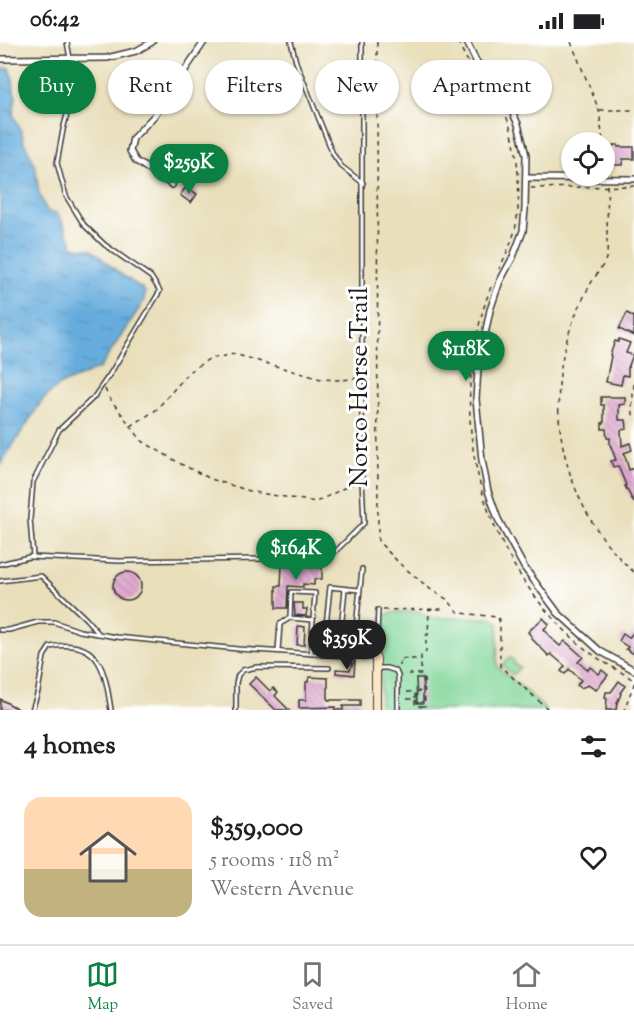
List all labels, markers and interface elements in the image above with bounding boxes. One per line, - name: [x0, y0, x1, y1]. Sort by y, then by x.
- text: 06:42: [30, 5, 79, 37]
- chip: Buy: [18, 60, 96, 114]
- chip: Rent: [108, 60, 193, 114]
- chip: Filters: [205, 60, 303, 114]
- chip: New: [315, 60, 399, 114]
- chip: Apartment: [411, 60, 552, 114]
- map controls: [561, 132, 615, 186]
- button: locate: [561, 132, 615, 186]
- pin: $259K: [147, 144, 231, 195]
- text: $259K: [163, 149, 215, 178]
- street label: Norco Horse Trail: [342, 287, 379, 487]
- pin: $118K: [424, 331, 508, 382]
- text: $118K: [442, 336, 490, 365]
- pin: $164K: [254, 530, 338, 581]
- text: $164K: [270, 535, 322, 564]
- pin: $359K: [305, 620, 389, 671]
- text: $359K: [322, 625, 372, 654]
- text: 4 homes: [24, 728, 115, 765]
- icon: filters: [577, 730, 610, 763]
- text: $359,000: [210, 810, 303, 847]
- icon: home: [72, 821, 144, 893]
- icon: heart: [577, 841, 610, 874]
- text: 5 rooms · 118 m²: [210, 847, 340, 876]
- text: Western Avenue: [210, 876, 354, 905]
- tab: Map: [86, 958, 119, 1017]
- tab: Saved: [292, 958, 333, 1017]
- tab: Home: [506, 958, 548, 1017]

